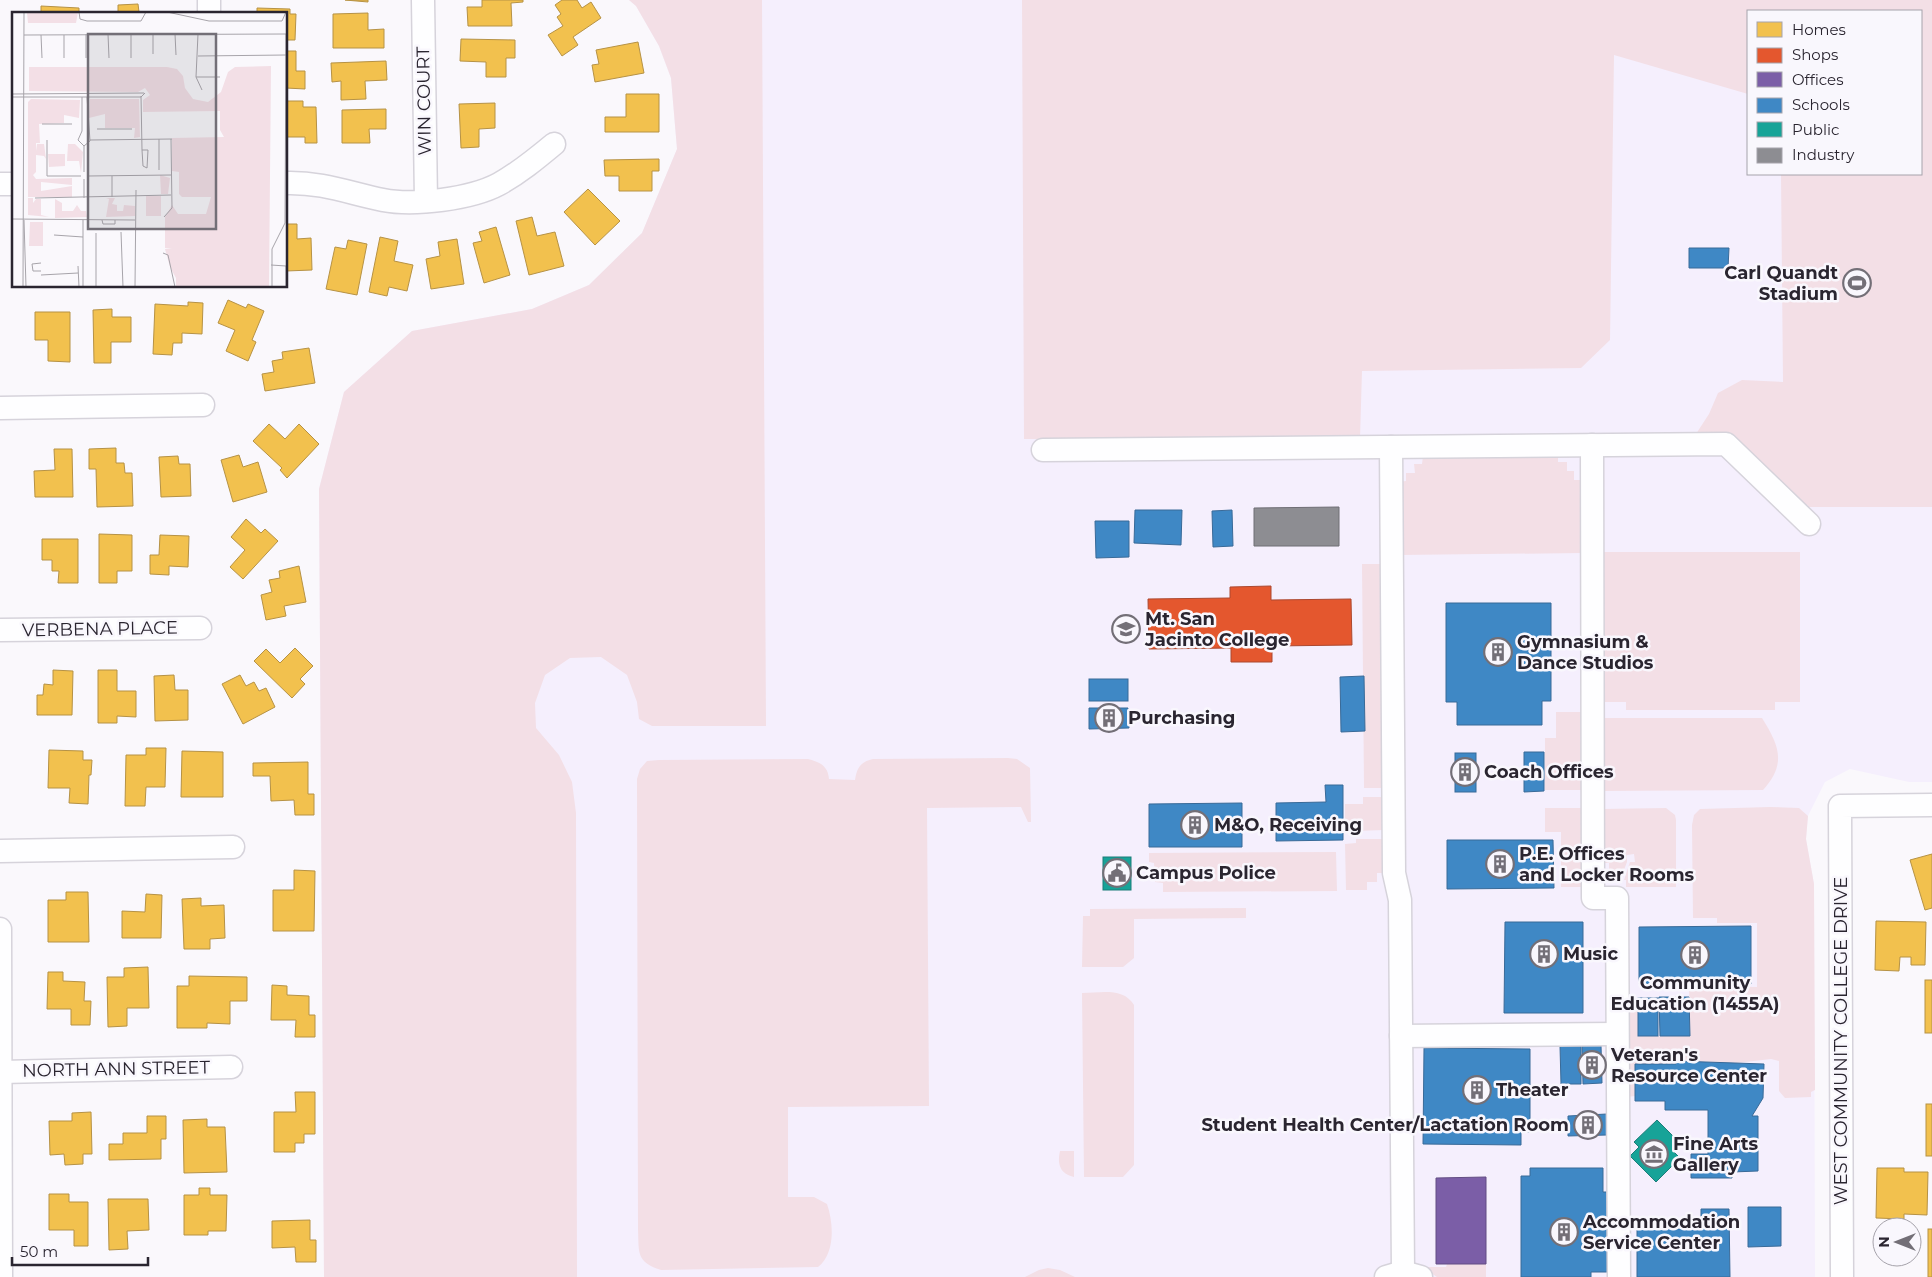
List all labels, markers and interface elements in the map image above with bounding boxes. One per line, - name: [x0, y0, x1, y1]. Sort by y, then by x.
- legend: [1747, 10, 1922, 175]
- inset map: [12, 12, 288, 288]
- text: Homes: [1792, 20, 1846, 39]
- text: Shops: [1792, 45, 1838, 64]
- street label: WIN COURT: [412, 46, 436, 156]
- text: Offices: [1792, 70, 1844, 89]
- text: Schools: [1792, 95, 1850, 114]
- text: Public: [1792, 120, 1840, 139]
- text: Industry: [1792, 145, 1855, 164]
- place label: Carl Quandt Stadium: [1724, 262, 1838, 305]
- sports icon: Carl Quandt Stadium: [1842, 268, 1872, 298]
- place label: Mt. San Jacinto College: [1144, 608, 1289, 651]
- school or university icon: Mt. San Jacinto College: [1111, 614, 1141, 644]
- street label: VERBENA PLACE: [22, 617, 178, 641]
- place label: Gymnasium & Dance Studios: [1517, 631, 1654, 674]
- building icon: Gymnasium & Dance Studios: [1483, 637, 1513, 667]
- building icon: Purchasing: [1094, 703, 1124, 733]
- place label: Purchasing: [1128, 707, 1235, 729]
- building icon: Coach Offices: [1450, 757, 1480, 787]
- place label: Coach Offices: [1484, 761, 1614, 783]
- building icon: M&O, Receiving: [1180, 810, 1210, 840]
- place label: M&O, Receiving: [1214, 814, 1362, 836]
- place label: P.E. Offices and Locker Rooms: [1519, 843, 1695, 886]
- building icon: P.E. Offices and Locker Rooms: [1485, 849, 1515, 879]
- public building icon: Campus Police: [1102, 858, 1132, 888]
- place label: Campus Police: [1136, 862, 1276, 884]
- street label: WEST COMMUNITY COLLEGE DRIVE: [1830, 877, 1852, 1205]
- building icon: Music: [1529, 939, 1559, 969]
- building icon: Community Education (1455A): [1680, 940, 1710, 970]
- place label: Music: [1563, 943, 1619, 965]
- place label: Community Education (1455A): [1611, 972, 1779, 1015]
- place label: Veteran's Resource Center: [1610, 1044, 1767, 1087]
- building icon: Veteran's Resource Center: [1577, 1050, 1607, 1080]
- street label: NORTH ANN STREET: [22, 1056, 211, 1082]
- building icon: Theater: [1462, 1075, 1492, 1105]
- place label: Theater: [1496, 1079, 1569, 1101]
- building icon: Student Health Center/Lactation Room: [1573, 1110, 1603, 1140]
- place label: Student Health Center/Lactation Room: [1201, 1114, 1569, 1136]
- place label: Fine Arts Gallery: [1673, 1133, 1759, 1176]
- museum icon: Fine Arts Gallery: [1639, 1139, 1669, 1169]
- place label: Accommodation Service Center: [1582, 1211, 1740, 1254]
- building icon: Accommodation Service Center: [1549, 1217, 1579, 1247]
- north arrow: [1872, 1217, 1922, 1267]
- scale bar: [12, 1234, 149, 1266]
- text: N: [1875, 1236, 1893, 1248]
- text: 50 m: [20, 1242, 58, 1261]

